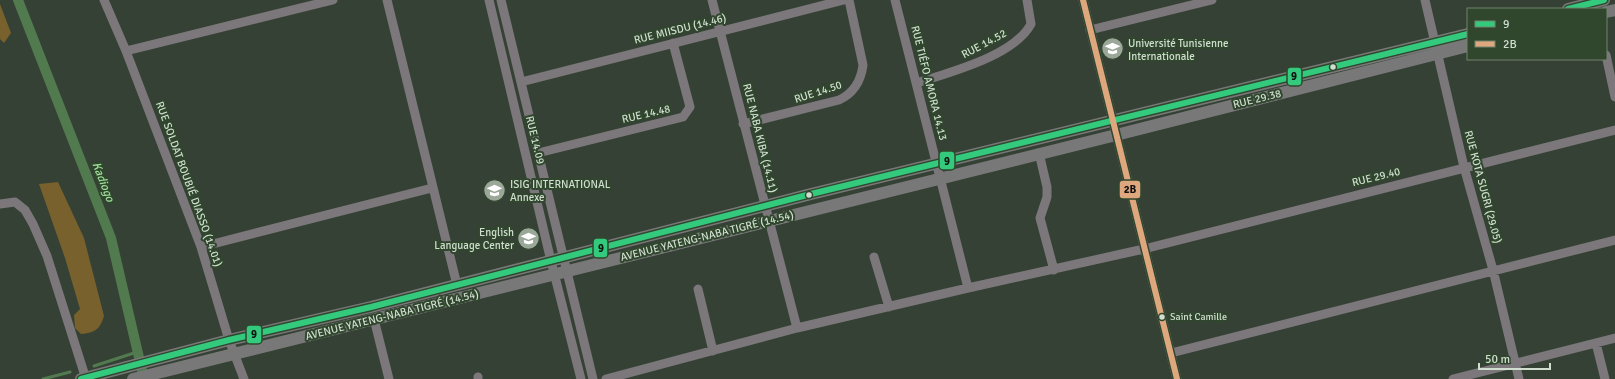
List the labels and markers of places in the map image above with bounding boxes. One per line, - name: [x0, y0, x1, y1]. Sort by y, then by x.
- school or university icon: Université Tunisienne Internationale: [1099, 36, 1125, 62]
- place label: Université Tunisienne Internationale: [1128, 37, 1228, 63]
- unlabelled marker: [1328, 62, 1338, 72]
- school or university icon: ISIG INTERNATIONAL Annexe: [482, 177, 508, 203]
- place label: ISIG INTERNATIONAL Annexe: [510, 178, 611, 204]
- unlabelled marker: [804, 190, 814, 200]
- school or university icon: English Language Center: [516, 225, 542, 251]
- place label: English Language Center: [434, 226, 514, 252]
- place label: Saint Camille: [1170, 311, 1227, 323]
- marker: Saint Camille: [1157, 312, 1167, 322]

